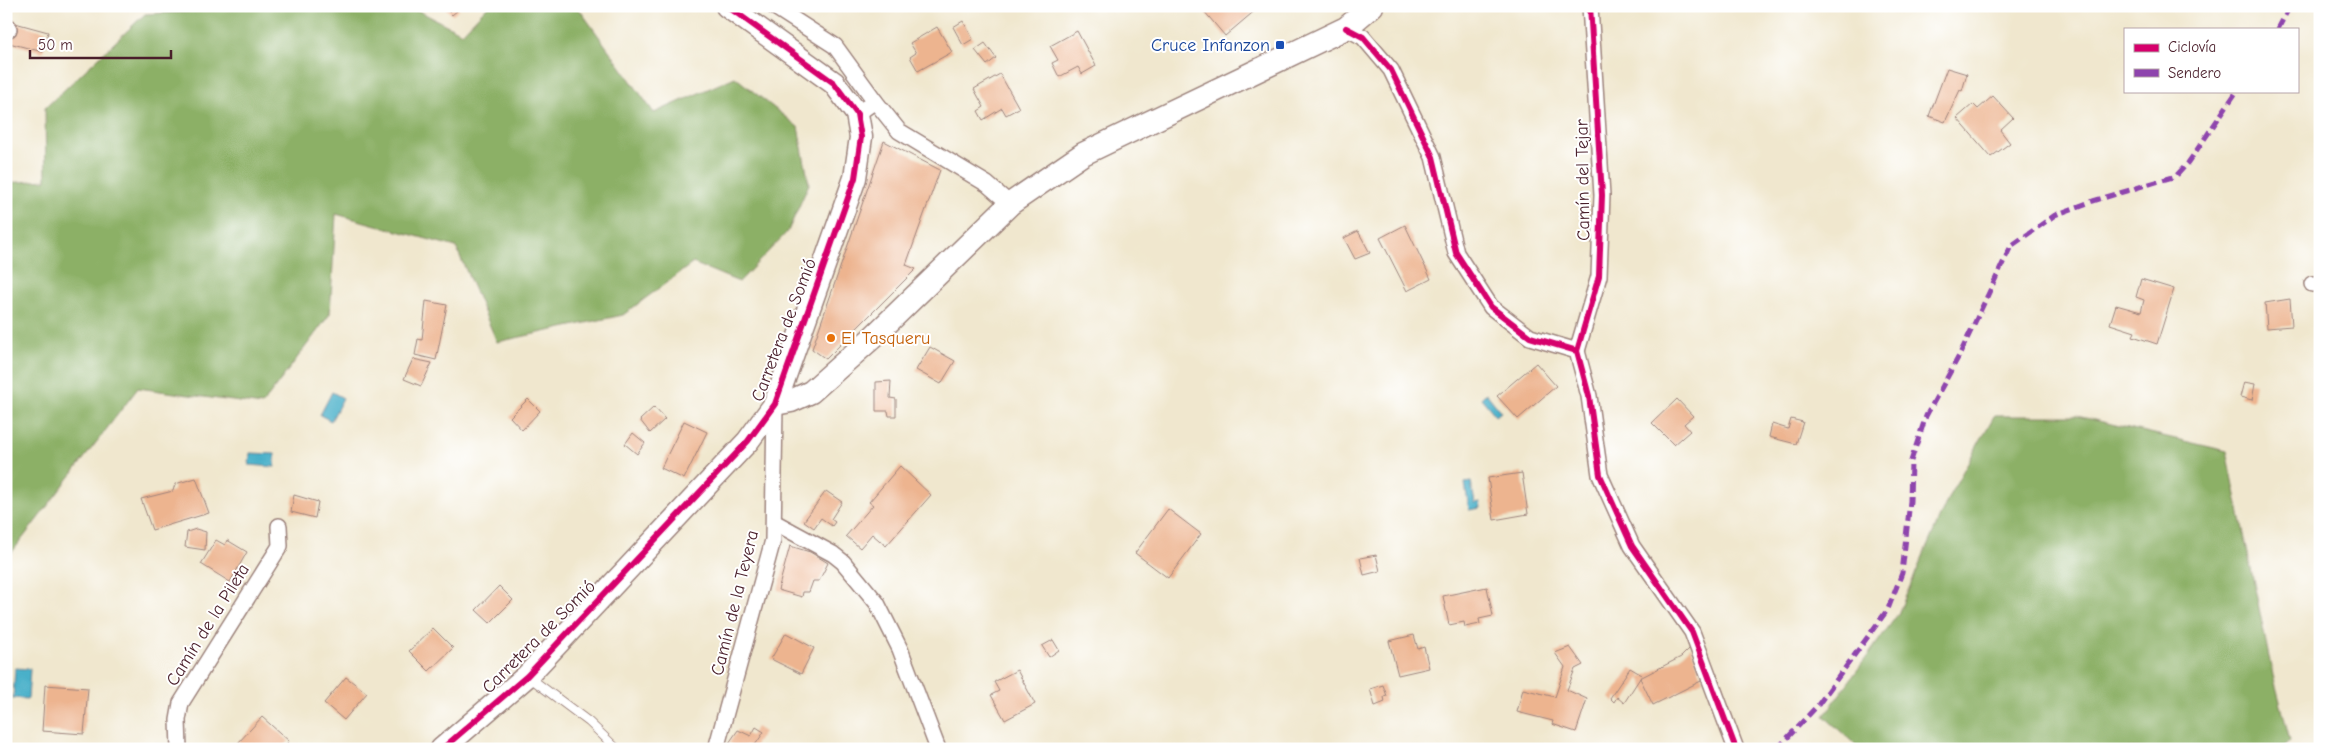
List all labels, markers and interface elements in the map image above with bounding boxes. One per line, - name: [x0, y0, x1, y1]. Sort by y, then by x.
- scale bar: [30, 28, 171, 60]
- legend: [2124, 28, 2298, 92]
- place label: Cruce Infanzon: [1151, 35, 1270, 56]
- text: 50 m: [38, 36, 73, 54]
- text: Ciclovía: [2168, 38, 2216, 56]
- marker: Cruce Infanzon: [1274, 39, 1286, 51]
- text: Sendero: [2168, 64, 2221, 82]
- street label: Camín del Tejar: [1571, 118, 1595, 241]
- street label: Carretera de Somió: [747, 255, 821, 405]
- place label: El Tasqueru: [841, 328, 930, 349]
- marker: El Tasqueru: [825, 332, 837, 344]
- street label: Camín de la Teyera: [707, 528, 763, 678]
- street label: Camín de la Pileta: [162, 560, 254, 690]
- street label: Carretera de Somió: [478, 576, 600, 698]

